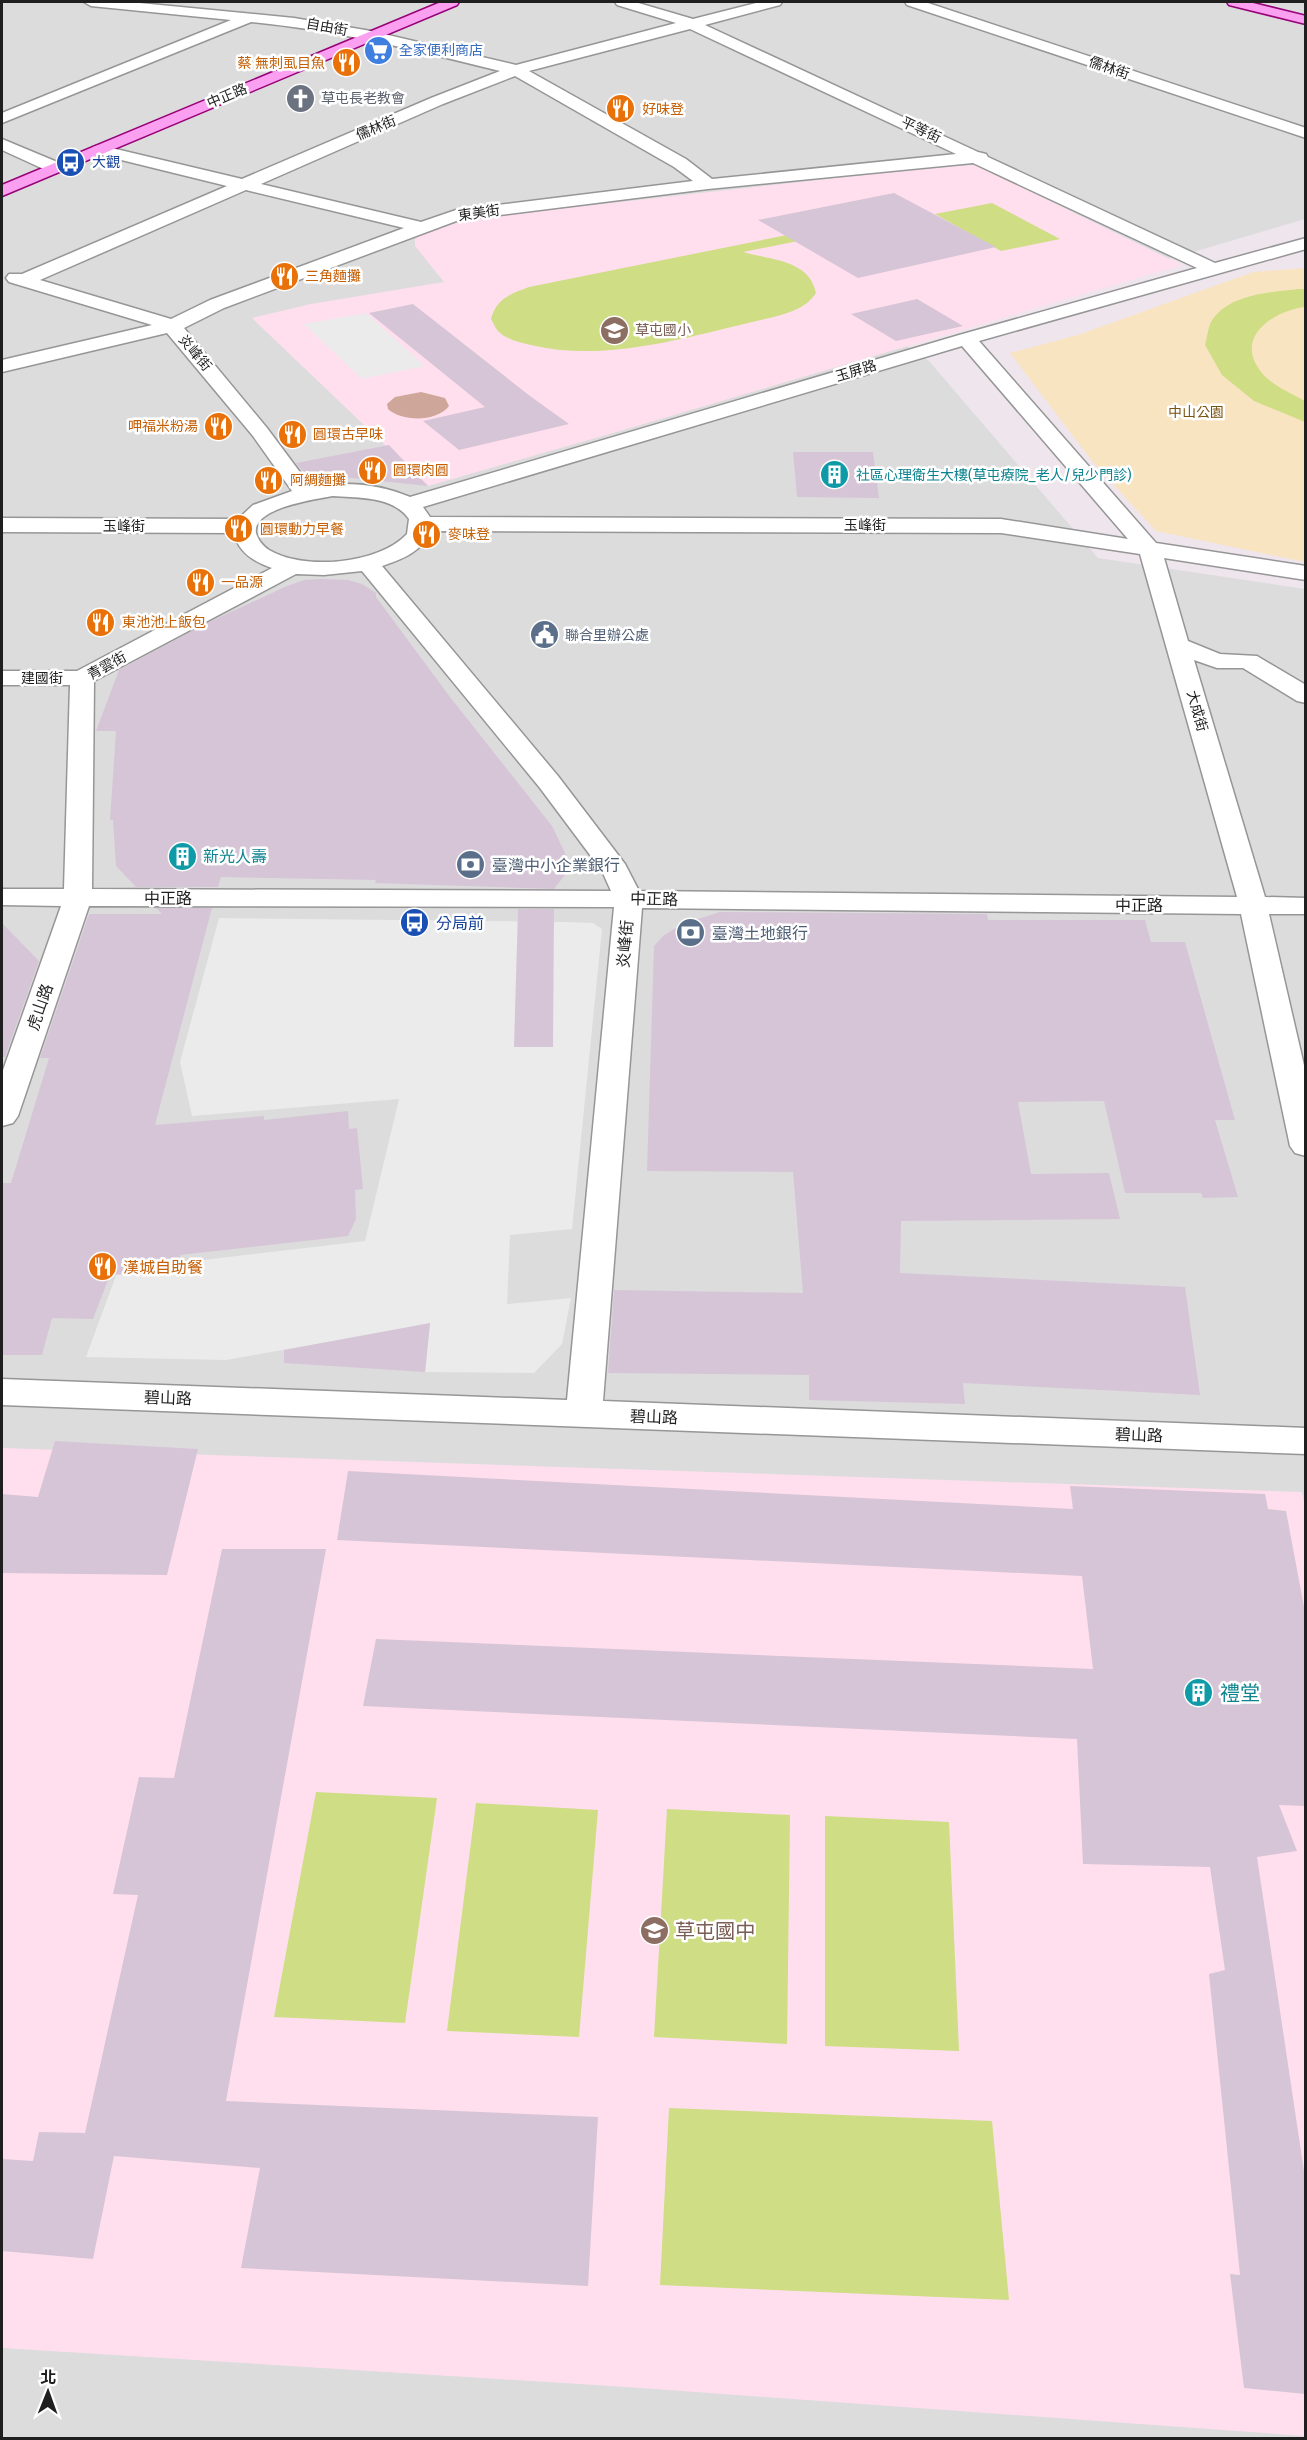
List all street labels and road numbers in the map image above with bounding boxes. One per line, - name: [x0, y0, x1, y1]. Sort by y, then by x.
- street label: 自由街: [305, 15, 349, 39]
- street label: 儒林街: [1086, 53, 1132, 83]
- street label: 中正路: [204, 80, 250, 112]
- street label: 儒林街: [353, 112, 399, 144]
- street label: 平等街: [898, 113, 944, 147]
- street label: 東美街: [457, 202, 501, 224]
- street label: 炎峰街: [175, 331, 215, 375]
- street label: 玉屏路: [833, 357, 879, 385]
- street label: 玉峰街: [844, 517, 886, 534]
- street label: 玉峰街: [103, 518, 145, 535]
- street label: 青雲街: [85, 648, 129, 684]
- street label: 建國街: [21, 670, 63, 687]
- street label: 大成街: [1183, 688, 1211, 734]
- street label: 中正路: [144, 889, 192, 908]
- street label: 中正路: [630, 889, 678, 909]
- street label: 中正路: [1115, 896, 1163, 915]
- street label: 炎峰街: [613, 919, 637, 969]
- street label: 虎山路: [23, 981, 57, 1033]
- street label: 碧山路: [144, 1388, 192, 1408]
- street label: 碧山路: [630, 1407, 678, 1427]
- street label: 碧山路: [1115, 1425, 1163, 1445]

